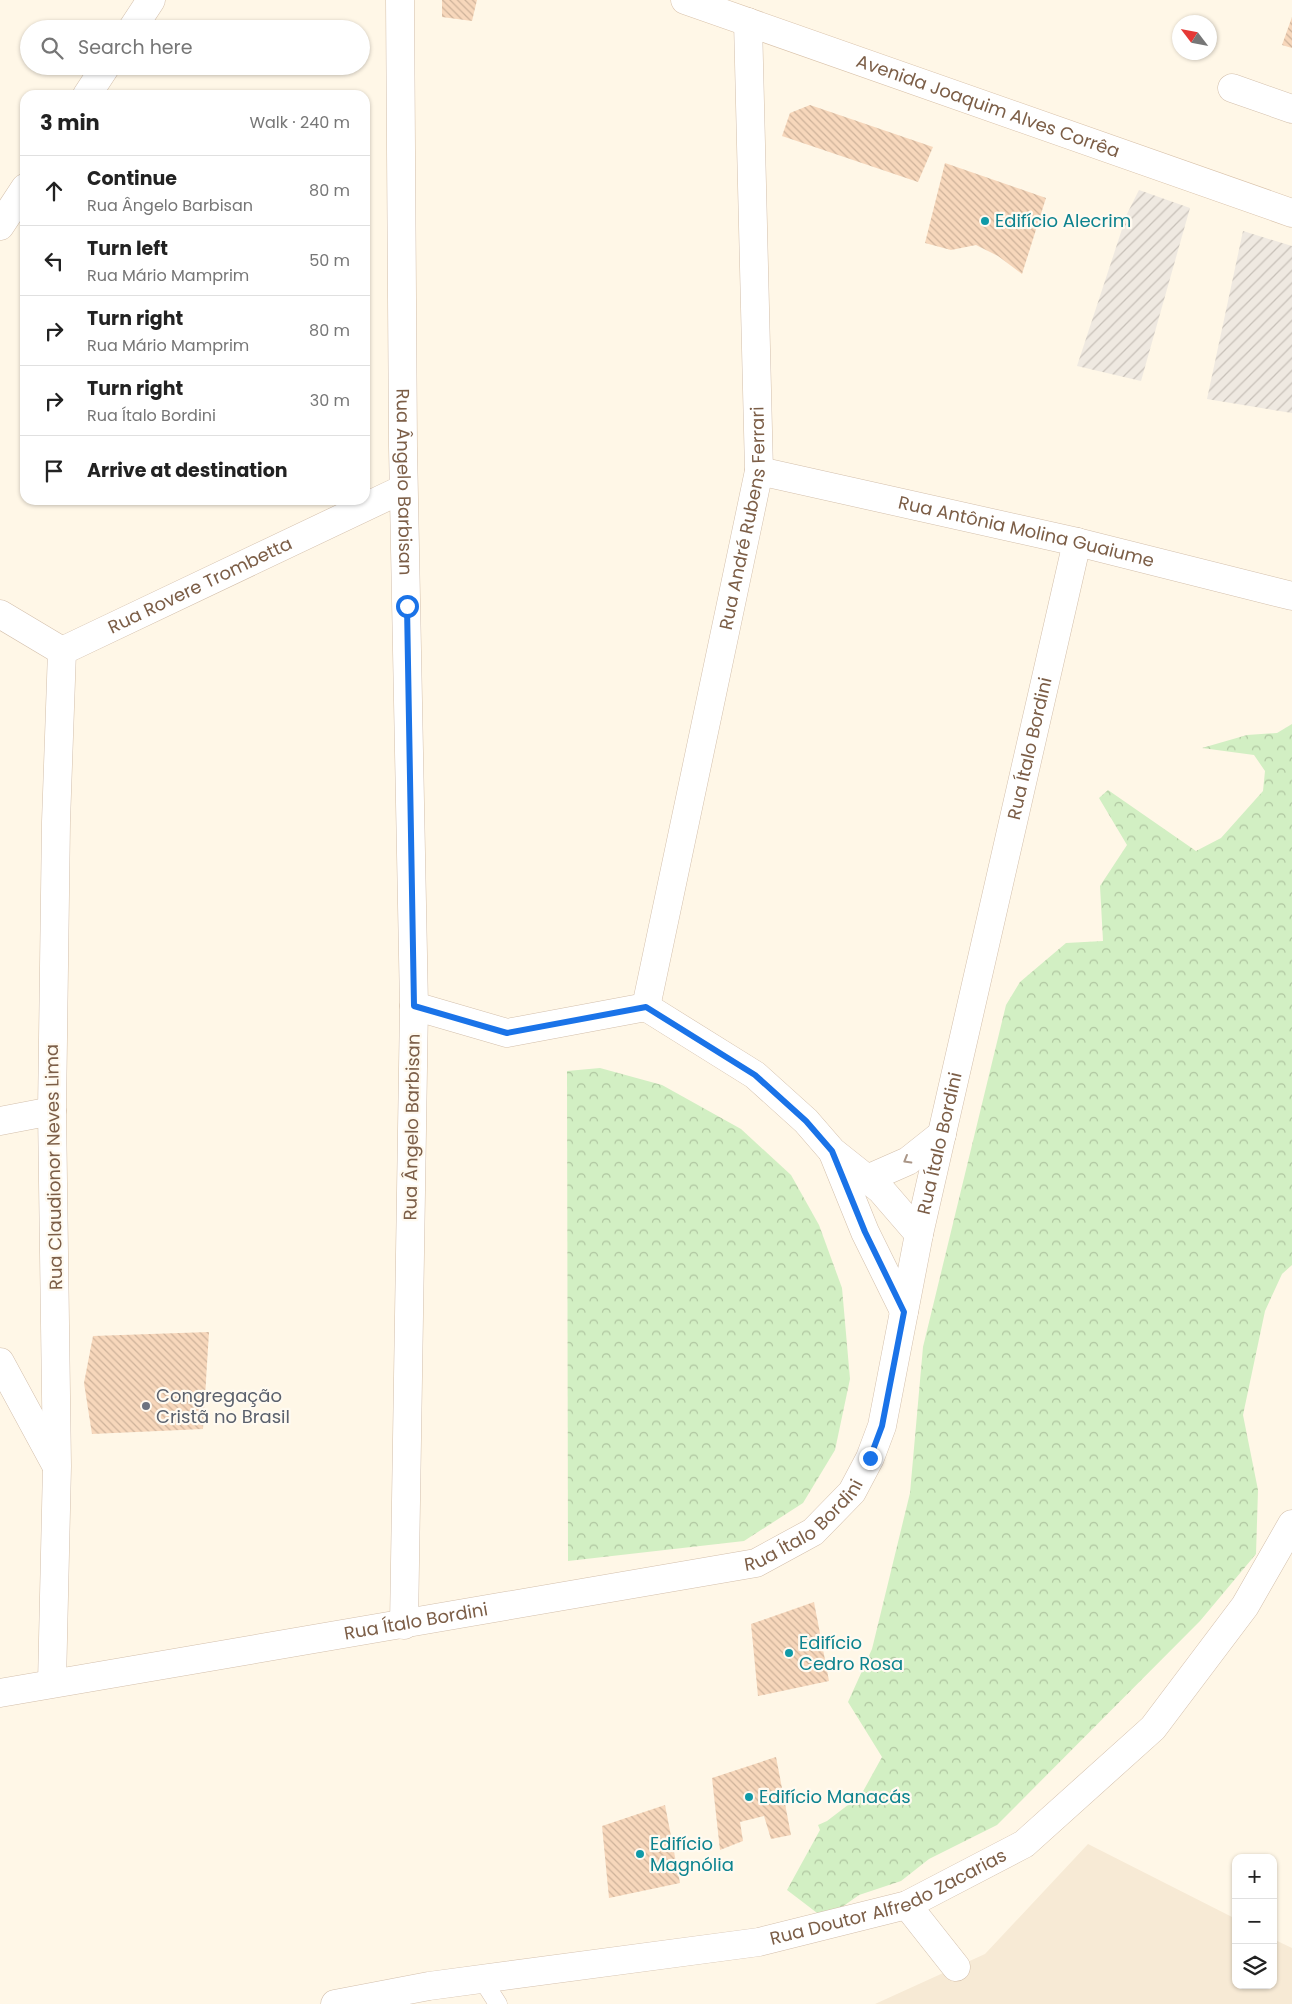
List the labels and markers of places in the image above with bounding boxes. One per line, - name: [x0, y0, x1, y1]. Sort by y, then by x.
- place label: Edifício Alecrim: [995, 208, 1131, 233]
- marker: Edifício Alecrim: [979, 215, 991, 227]
- place label: Congregação Cristã no Brasil: [156, 1383, 290, 1429]
- marker: Congregação Cristã no Brasil: [140, 1400, 152, 1412]
- place label: Edifício Cedro Rosa: [799, 1630, 903, 1676]
- marker: Edifício Cedro Rosa: [783, 1647, 795, 1659]
- place label: Edifício Manacás: [759, 1784, 911, 1809]
- marker: Edifício Manacás: [743, 1791, 755, 1803]
- place label: Edifício Magnólia: [650, 1831, 734, 1877]
- marker: Edifício Magnólia: [634, 1848, 646, 1860]

